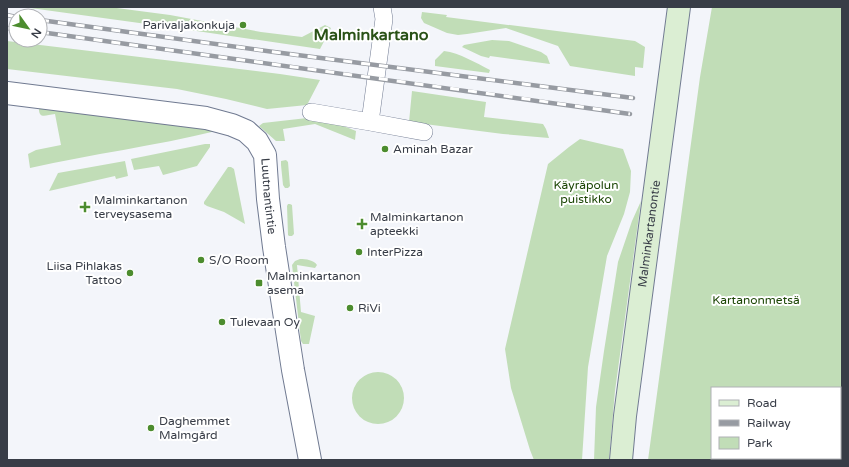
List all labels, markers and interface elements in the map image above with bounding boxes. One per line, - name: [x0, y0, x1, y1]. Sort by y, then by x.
- north arrow: [8, 8, 48, 48]
- place label: Parivaljakonkuja: [142, 18, 235, 32]
- marker: Parivaljakonkuja: [238, 20, 248, 30]
- district label: Malminkartano: [313, 25, 429, 45]
- text: N: [28, 26, 44, 40]
- place label: Aminah Bazar: [393, 142, 473, 156]
- marker: Aminah Bazar: [380, 144, 390, 154]
- street label: Luutnantintie: [258, 158, 279, 235]
- park label: Käyräpolun puistikko: [554, 178, 618, 206]
- street label: Malminkartanontie: [635, 179, 663, 288]
- place label: Malminkartanon terveysasema: [94, 193, 188, 221]
- marker: Malminkartanon terveysasema: [79, 201, 91, 213]
- place label: Malminkartanon apteekki: [370, 210, 464, 238]
- marker: Malminkartanon apteekki: [357, 219, 367, 229]
- place label: InterPizza: [367, 245, 423, 259]
- marker: InterPizza: [354, 247, 364, 257]
- place label: S/O Room: [209, 253, 269, 267]
- marker: S/O Room: [196, 255, 206, 265]
- place label: Liisa Pihlakas Tattoo: [47, 259, 122, 287]
- marker: Liisa Pihlakas Tattoo: [125, 268, 135, 278]
- place label: Malminkartanon asema: [267, 269, 361, 297]
- marker: Malminkartanon asema: [254, 278, 264, 288]
- park label: Kartanonmetsä: [712, 293, 800, 307]
- place label: RiVi: [358, 301, 381, 315]
- marker: RiVi: [345, 303, 355, 313]
- place label: Tulevaan Oy: [230, 315, 301, 329]
- marker: Tulevaan Oy: [217, 317, 227, 327]
- legend: [711, 387, 841, 459]
- text: Road: [747, 396, 777, 410]
- place label: Daghemmet Malmgård: [159, 414, 230, 442]
- text: Railway: [747, 416, 791, 430]
- marker: Daghemmet Malmgård: [146, 423, 156, 433]
- text: Park: [747, 436, 773, 450]

